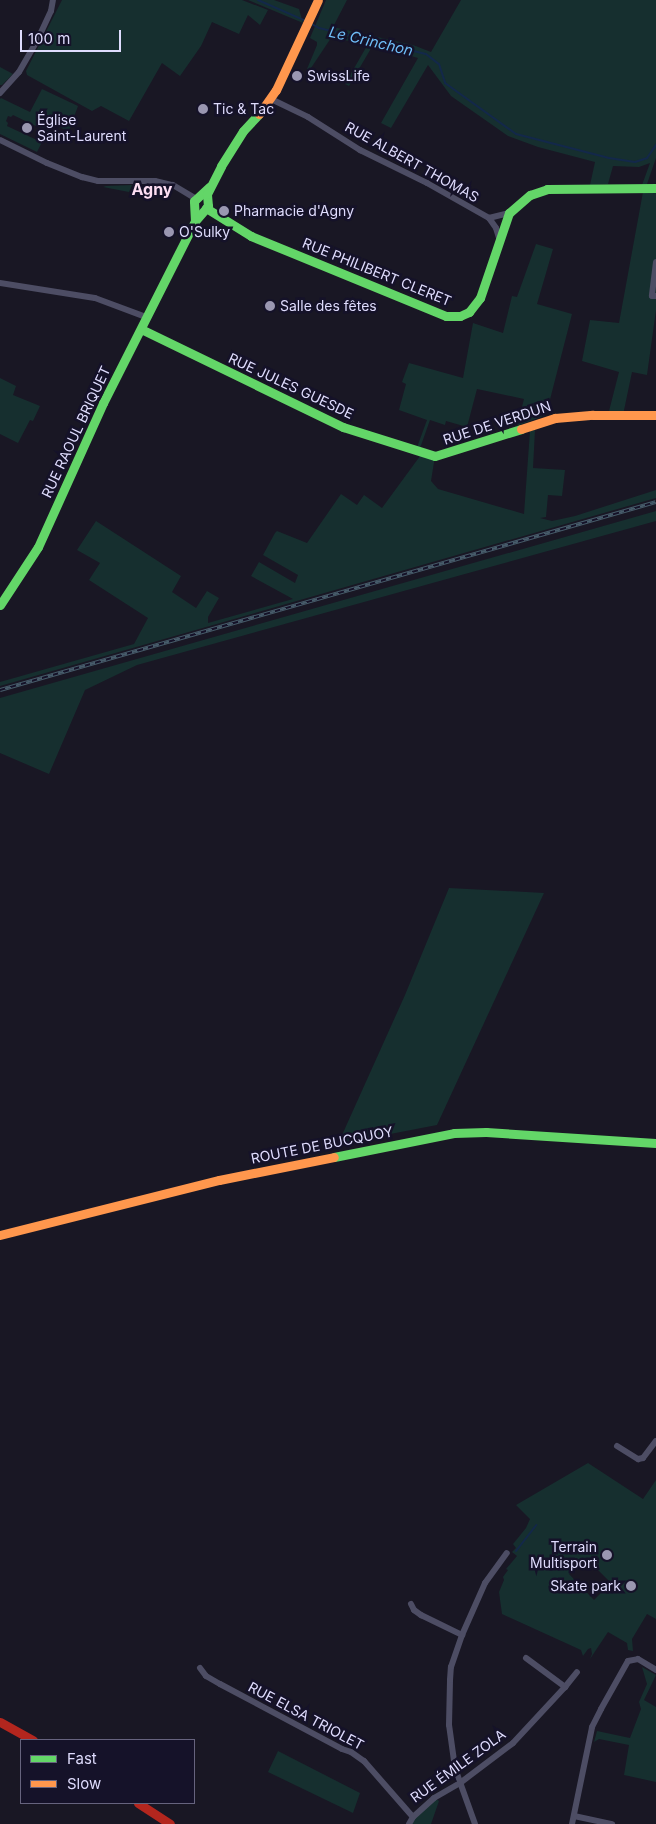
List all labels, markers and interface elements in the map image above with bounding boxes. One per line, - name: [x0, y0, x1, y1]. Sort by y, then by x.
- scale bar: [22, 20, 124, 52]
- water label: Le Crinchon: [327, 23, 415, 59]
- text: 100 m: [28, 29, 70, 48]
- place label: SwissLife: [307, 68, 370, 84]
- marker: SwissLife: [291, 70, 303, 82]
- place label: Tic & Tac: [213, 101, 274, 117]
- marker: Tic & Tac: [197, 103, 209, 115]
- place label: Église Saint-Laurent: [37, 112, 126, 144]
- street label: RUE ALBERT THOMAS: [342, 118, 482, 206]
- marker: Église Saint-Laurent: [21, 122, 33, 134]
- district label: Agny: [131, 179, 173, 199]
- place label: Pharmacie d'Agny: [234, 203, 354, 219]
- marker: Pharmacie d'Agny: [218, 205, 230, 217]
- place label: O'Sulky: [179, 224, 230, 240]
- marker: O'Sulky: [163, 226, 175, 238]
- street label: RUE PHILIBERT CLERET: [300, 234, 454, 310]
- place label: Salle des fêtes: [280, 298, 377, 314]
- marker: Salle des fêtes: [264, 300, 276, 312]
- street label: RUE JULES GUESDE: [226, 350, 356, 422]
- street label: RUE RAOUL BRIQUET: [38, 363, 114, 501]
- street label: RUE DE VERDUN: [441, 398, 553, 448]
- street label: ROUTE DE BUCQUOY: [249, 1123, 395, 1167]
- place label: Terrain Multisport: [530, 1539, 597, 1571]
- marker: Terrain Multisport: [601, 1549, 613, 1561]
- place label: Skate park: [550, 1578, 621, 1594]
- marker: Skate park: [625, 1580, 637, 1592]
- street label: RUE ELSA TRIOLET: [245, 1678, 367, 1754]
- street label: RUE ÉMILE ZOLA: [407, 1726, 509, 1806]
- legend: [20, 1739, 195, 1804]
- text: Fast: [67, 1749, 97, 1768]
- text: Slow: [67, 1774, 101, 1793]

